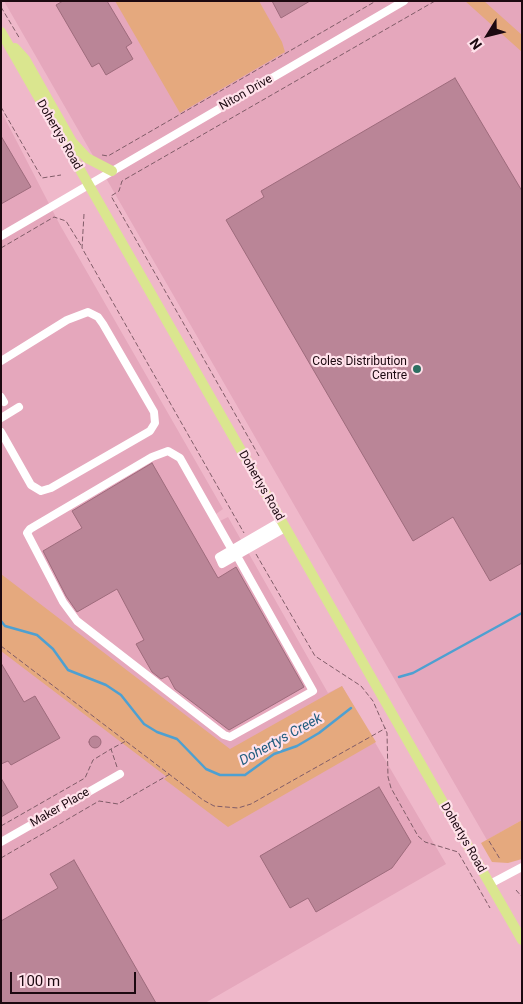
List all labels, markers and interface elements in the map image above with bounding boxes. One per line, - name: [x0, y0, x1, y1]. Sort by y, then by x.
- north arrow: [463, 10, 513, 60]
- text: N: [466, 35, 485, 53]
- street label: Niton Drive: [217, 72, 275, 114]
- street label: Dohertys Road: [33, 97, 85, 173]
- place label: Coles Distribution Centre: [312, 355, 407, 383]
- marker: Coles Distribution Centre: [411, 363, 423, 375]
- street label: Dohertys Road: [235, 448, 287, 524]
- water label: Dohertys Creek: [237, 710, 325, 770]
- street label: Maker Place: [28, 785, 92, 831]
- street label: Dohertys Road: [437, 800, 489, 876]
- scale bar: [12, 962, 139, 994]
- text: 100 m: [18, 972, 60, 990]

